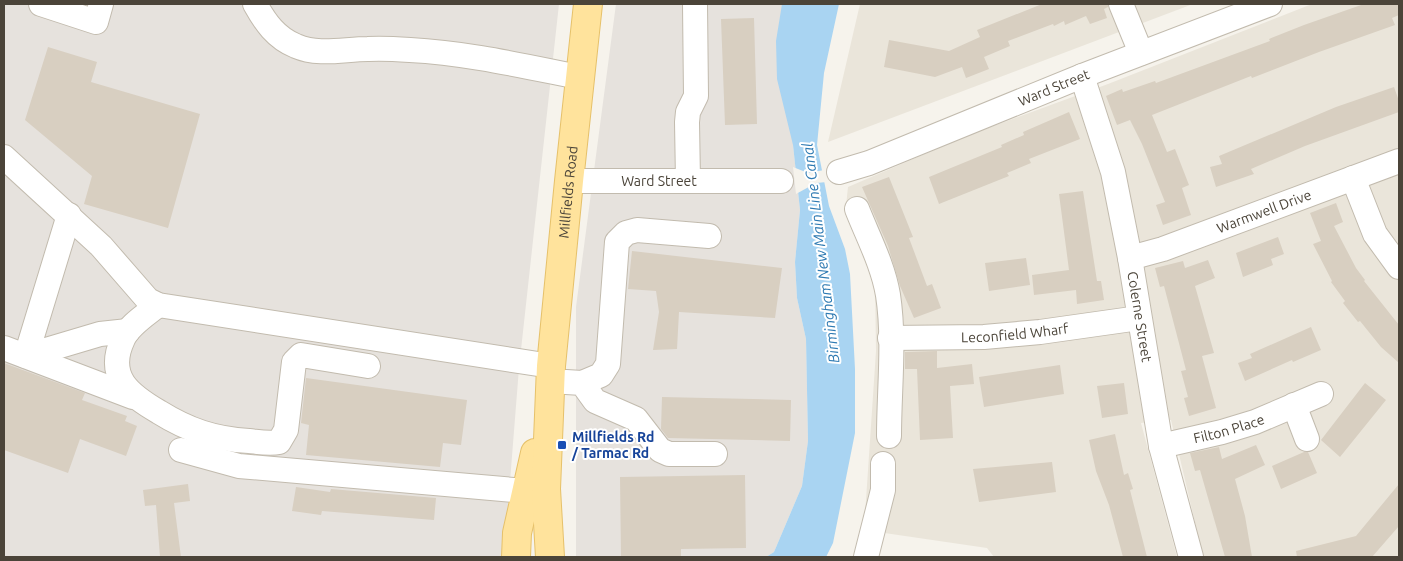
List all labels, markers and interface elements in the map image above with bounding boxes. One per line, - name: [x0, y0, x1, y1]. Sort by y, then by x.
- street label: Ward Street: [1016, 66, 1092, 109]
- water label: Birmingham New Main Line Canal: [798, 141, 842, 364]
- street label: Millfields Road: [555, 145, 581, 239]
- street label: Ward Street: [621, 173, 697, 189]
- street label: Warmwell Drive: [1215, 186, 1313, 236]
- street label: Colerne Street: [1124, 270, 1155, 364]
- street label: Leconfield Wharf: [961, 320, 1070, 345]
- street label: Filton Place: [1192, 411, 1267, 446]
- place label: Millfields Rd / Tarmac Rd: [571, 429, 654, 461]
- marker: Millfields Rd / Tarmac Rd: [556, 439, 568, 451]

